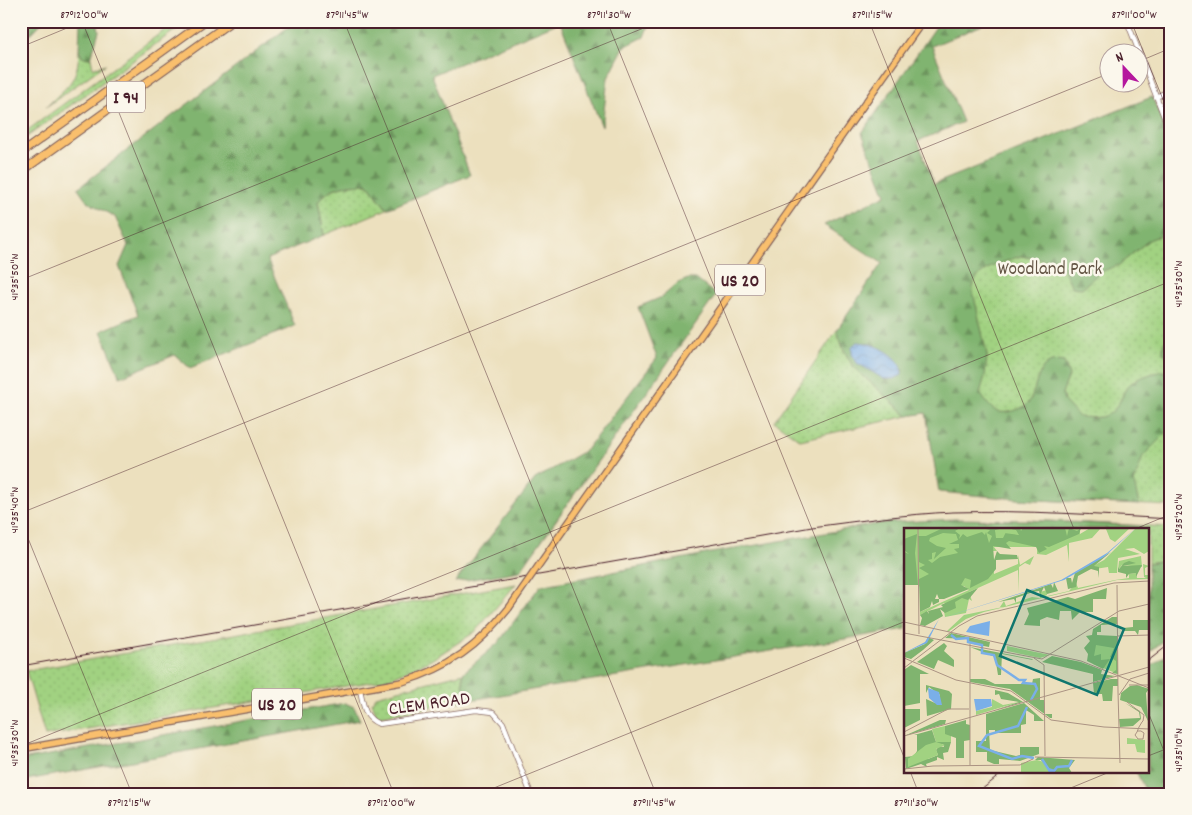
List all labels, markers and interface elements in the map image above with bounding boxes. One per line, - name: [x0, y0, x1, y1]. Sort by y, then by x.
- text: 87°12'00"W: [60, 7, 108, 24]
- text: 87°11'45"W: [326, 7, 368, 24]
- text: 87°11'30"W: [587, 7, 631, 24]
- text: 87°11'15"W: [852, 7, 892, 24]
- text: 87°11'00"W: [1111, 7, 1157, 24]
- north arrow: [1100, 42, 1150, 92]
- text: N: [1113, 47, 1127, 68]
- road number: I 94: [107, 81, 145, 112]
- text: 41°35'50"N: [7, 253, 24, 301]
- park label: Woodland Park: [998, 257, 1102, 284]
- text: 41°35'30"N: [1171, 261, 1188, 307]
- road number: US 20: [715, 264, 765, 296]
- text: 41°35'40"N: [7, 487, 24, 533]
- text: 41°35'20"N: [1171, 494, 1188, 540]
- inset map: [904, 528, 1150, 772]
- street label: CLEM ROAD: [387, 686, 472, 725]
- road number: US 20: [252, 689, 302, 720]
- text: 41°35'30"N: [7, 720, 24, 766]
- text: 41°35'10"N: [1171, 728, 1188, 772]
- text: 87°12'15"W: [108, 795, 151, 812]
- text: 87°12'00"W: [367, 795, 415, 812]
- text: 87°11'45"W: [633, 795, 675, 812]
- text: 87°11'30"W: [894, 795, 938, 812]

